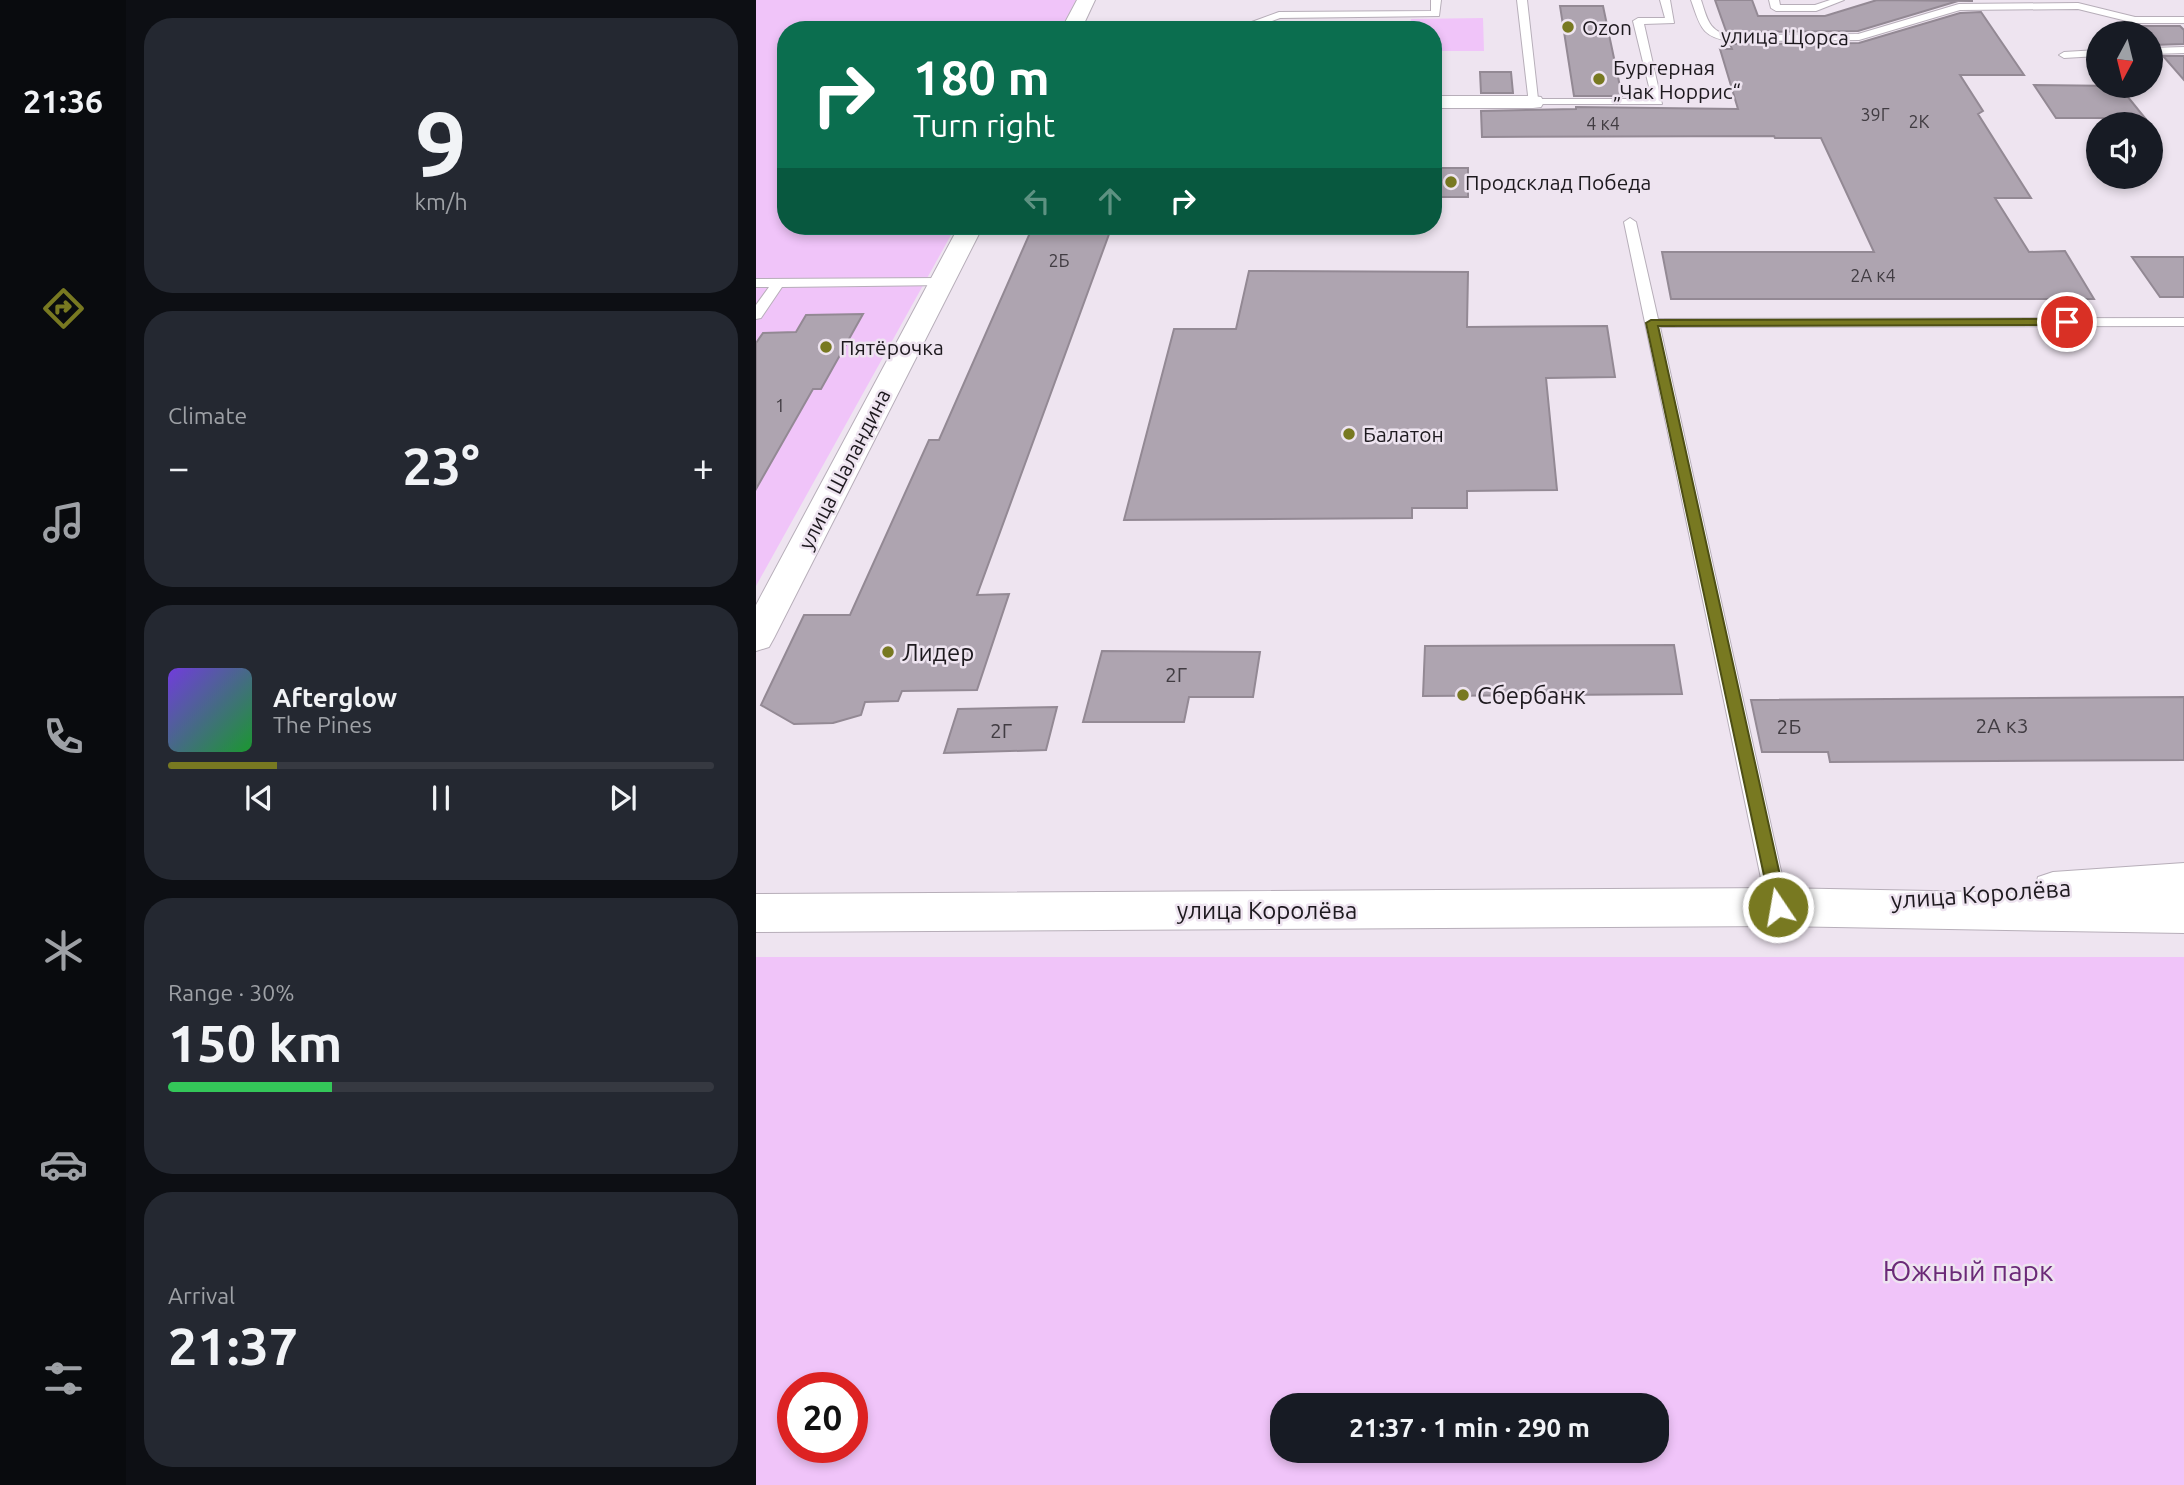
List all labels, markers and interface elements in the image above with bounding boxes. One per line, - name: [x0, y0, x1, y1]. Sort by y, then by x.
- place label: Ozon: [1582, 15, 1632, 39]
- marker: Ozon: [1560, 19, 1576, 35]
- north arrow: [2086, 21, 2163, 98]
- map controls: [2086, 21, 2163, 189]
- street label: улица Щорса: [1721, 23, 1849, 49]
- icon: right: [798, 49, 889, 140]
- text: 180 m: [913, 49, 1050, 104]
- place label: Бургерная „Чак Норрис“: [1613, 55, 1741, 103]
- marker: Бургерная „Чак Норрис“: [1591, 71, 1607, 87]
- text: 21:36: [23, 83, 103, 119]
- text: 9: [415, 92, 467, 194]
- house number: 39Г: [1860, 104, 1890, 124]
- text: Turn right: [913, 107, 1055, 143]
- house number: 2К: [1908, 111, 1930, 131]
- button: sound: [2086, 112, 2163, 189]
- house number: 4 к4: [1586, 113, 1620, 133]
- place label: Продсклад Победа: [1465, 170, 1651, 194]
- marker: Продсклад Победа: [1443, 174, 1459, 190]
- icon: left: [1018, 182, 1056, 220]
- icon: ahead: [1091, 182, 1129, 220]
- icon: right: [1164, 182, 1202, 220]
- text: km/h: [414, 189, 468, 214]
- house number: 2Б: [1048, 250, 1070, 270]
- house number: 2А к4: [1850, 265, 1896, 285]
- icon: directions: [39, 284, 88, 333]
- pin: [2037, 292, 2097, 352]
- icon: arrive: [2048, 303, 2086, 341]
- place label: Пятёрочка: [840, 335, 944, 359]
- marker: Пятёрочка: [818, 339, 834, 355]
- street label: улица Шаландина: [793, 385, 895, 553]
- house number: 1: [775, 395, 785, 415]
- text: Climate: [168, 403, 247, 428]
- place label: Балатон: [1363, 422, 1444, 446]
- marker: Балатон: [1341, 426, 1357, 442]
- text: 23°: [402, 437, 480, 495]
- text: −: [168, 446, 189, 488]
- text: +: [693, 446, 714, 488]
- icon: music: [39, 498, 88, 547]
- place label: Лидер: [902, 639, 974, 666]
- marker: Лидер: [880, 644, 896, 660]
- house number: 2Г: [1165, 662, 1187, 686]
- place label: Сбербанк: [1477, 682, 1586, 709]
- text: Afterglow: [273, 683, 397, 712]
- marker: Сбербанк: [1455, 687, 1471, 703]
- icon: phone: [39, 712, 88, 761]
- text: The Pines: [273, 712, 372, 737]
- house number: 2А к3: [1976, 713, 2028, 737]
- house number: 2Б: [1777, 714, 1801, 738]
- house number: 2Г: [990, 718, 1012, 742]
- icon: previous: [240, 779, 278, 817]
- icon: pause: [422, 779, 460, 817]
- icon: next: [604, 779, 642, 817]
- position arrow: [1741, 870, 1815, 944]
- street label: улица Королёва: [1890, 874, 2072, 914]
- street label: улица Королёва: [1177, 897, 1357, 924]
- icon: climate: [39, 926, 88, 975]
- text: Range · 30%: [168, 980, 295, 1005]
- text: 150 km: [168, 1014, 342, 1072]
- icon: car: [39, 1140, 88, 1189]
- park label: Южный парк: [1883, 1255, 2053, 1286]
- text: Arrival: [168, 1283, 235, 1308]
- text: 21:37: [168, 1317, 298, 1375]
- icon: filters: [39, 1354, 88, 1403]
- speed limit sign: 20: [777, 1372, 868, 1463]
- text: 21:37 · 1 min · 290 m: [1349, 1413, 1590, 1442]

